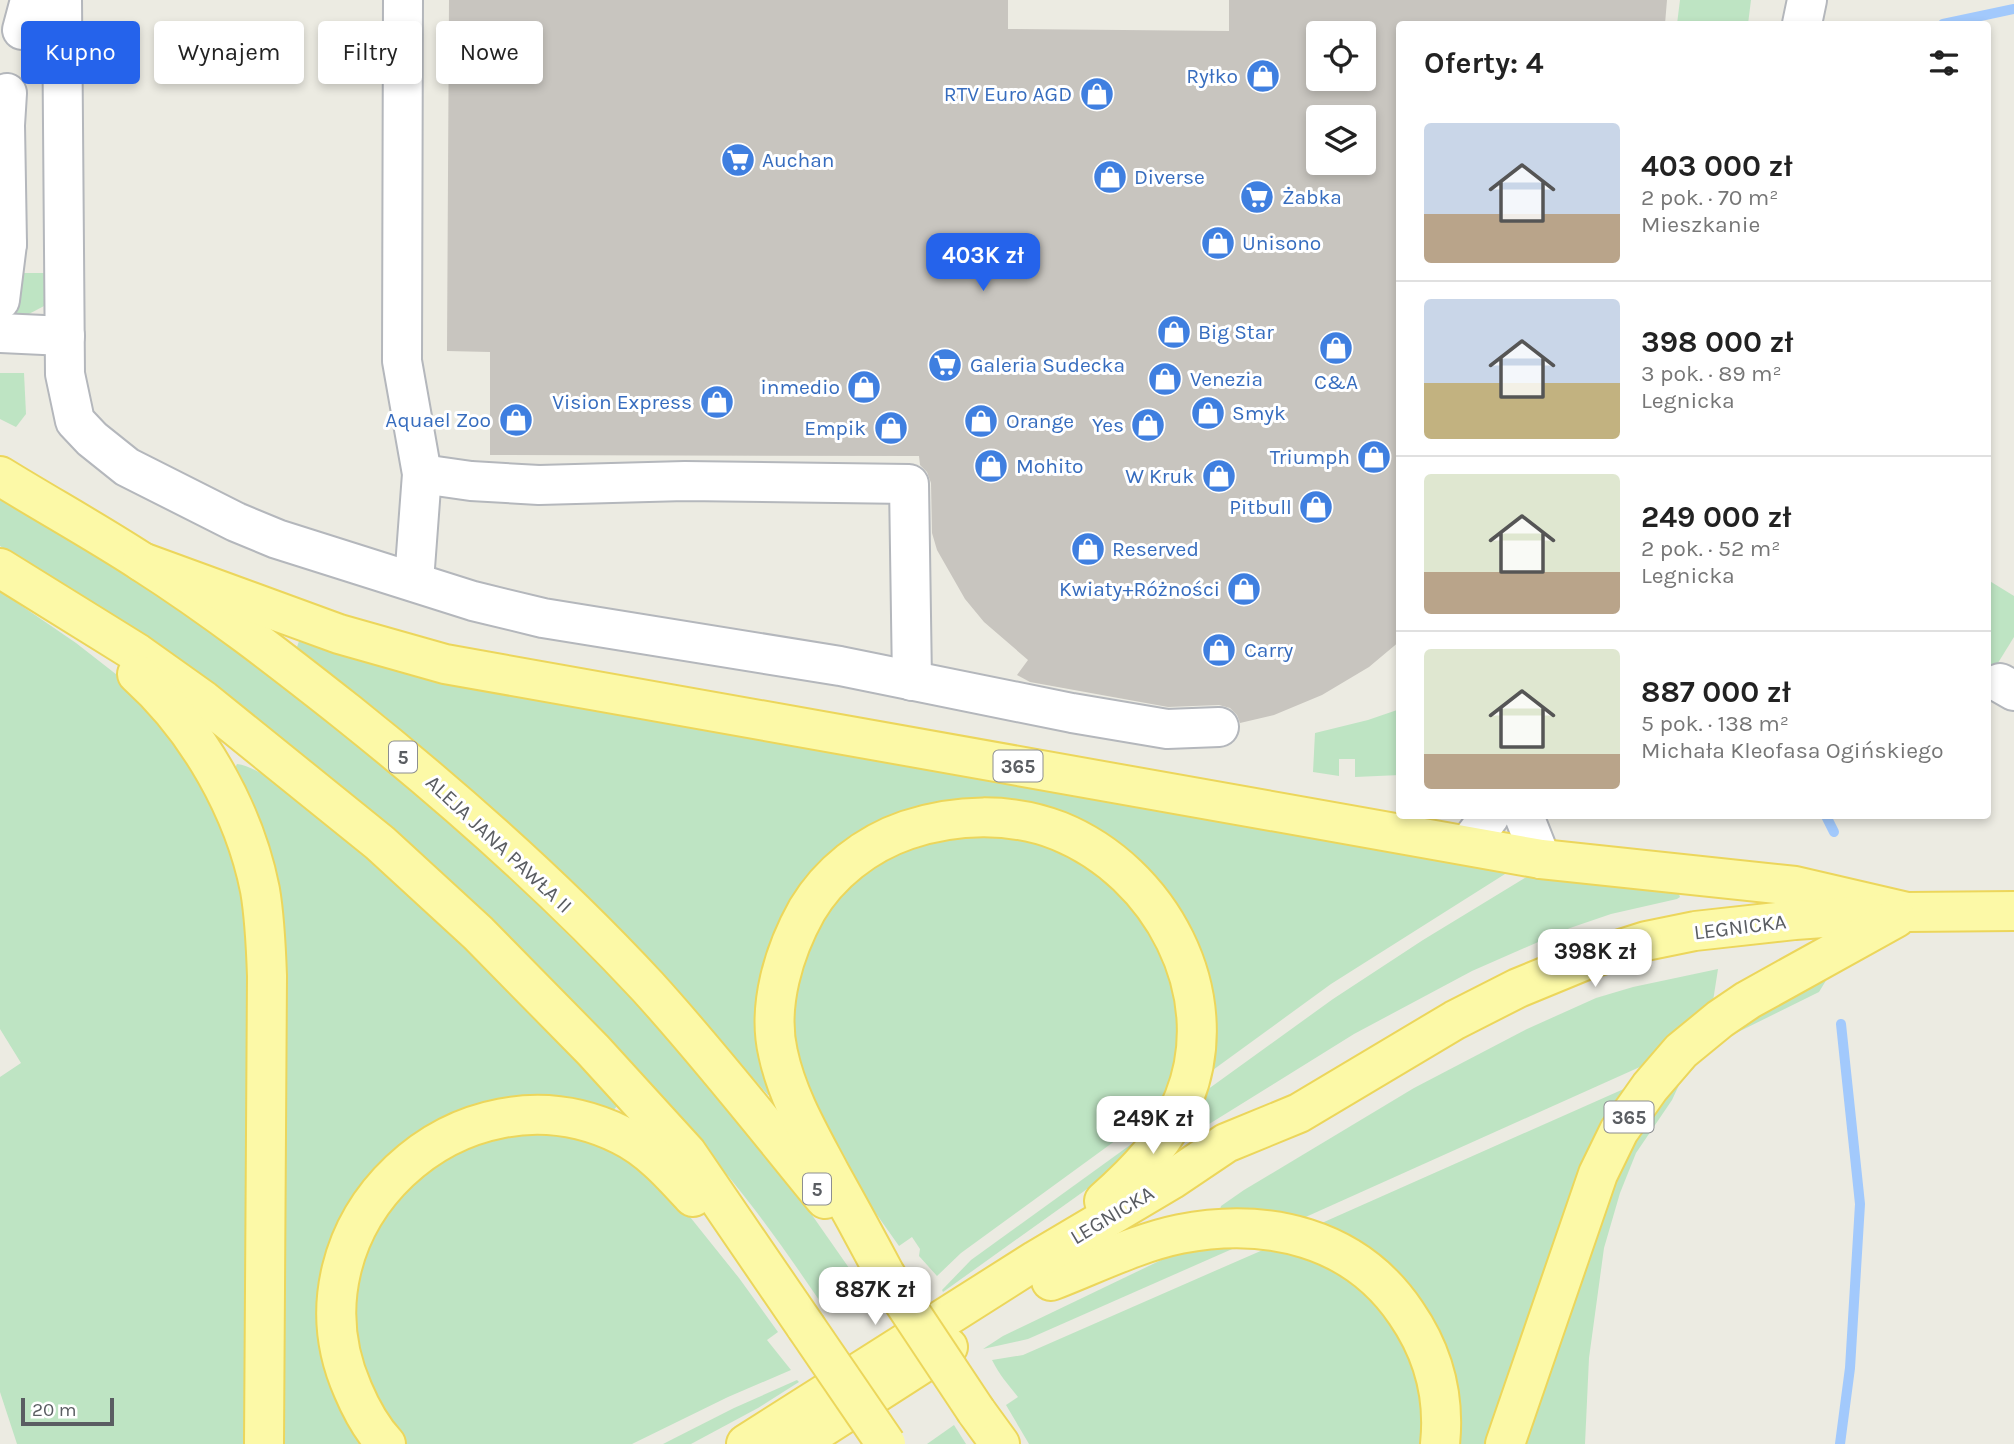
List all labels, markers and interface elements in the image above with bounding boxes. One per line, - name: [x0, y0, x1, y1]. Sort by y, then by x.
- chip: Kupno: [21, 21, 140, 84]
- chip: Wynajem: [154, 21, 304, 84]
- chip: Filtry: [318, 21, 422, 84]
- chip: Nowe: [436, 21, 543, 84]
- map controls: [1306, 21, 1376, 175]
- button: locate: [1306, 21, 1376, 91]
- icon: filters: [1925, 44, 1963, 82]
- text: Oferty: 4: [1424, 45, 1544, 81]
- shop icon: Ryłko: [1244, 57, 1282, 95]
- place label: Ryłko: [1186, 64, 1238, 88]
- shop icon: RTV Euro AGD: [1078, 75, 1116, 113]
- place label: RTV Euro AGD: [944, 82, 1072, 106]
- button: layers: [1306, 105, 1376, 175]
- supermarket icon: Auchan: [719, 141, 757, 179]
- place label: Auchan: [762, 148, 835, 172]
- text: 403 000 zł: [1641, 148, 1793, 184]
- icon: home: [1480, 151, 1564, 235]
- shop icon: Diverse: [1091, 158, 1129, 196]
- place label: Diverse: [1134, 165, 1205, 189]
- supermarket icon: Żabka: [1238, 178, 1276, 216]
- text: 2 pok. · 70 m²: [1641, 184, 1779, 211]
- place label: Żabka: [1282, 185, 1342, 209]
- text: Mieszkanie: [1641, 211, 1760, 238]
- shop icon: Unisono: [1199, 224, 1237, 262]
- place label: Unisono: [1242, 231, 1321, 255]
- pin: 403K zł: [918, 233, 1048, 293]
- text: 403K zł: [942, 242, 1024, 269]
- shop icon: Big Star: [1155, 313, 1193, 351]
- place label: Big Star: [1198, 320, 1274, 344]
- text: 398 000 zł: [1641, 324, 1793, 360]
- icon: home: [1480, 327, 1564, 411]
- shop icon: C&A: [1317, 329, 1355, 367]
- supermarket icon: Galeria Sudecka: [926, 346, 964, 384]
- place label: Galeria Sudecka: [970, 353, 1125, 377]
- shop icon: Venezia: [1146, 360, 1184, 398]
- text: 3 pok. · 89 m²: [1641, 360, 1782, 387]
- place label: Venezia: [1190, 367, 1263, 391]
- shop icon: inmedio: [845, 368, 883, 406]
- place label: C&A: [1314, 370, 1358, 394]
- place label: inmedio: [760, 375, 840, 399]
- shop icon: Vision Express: [698, 383, 736, 421]
- text: Legnicka: [1641, 387, 1735, 414]
- place label: Vision Express: [552, 390, 692, 414]
- shop icon: Smyk: [1189, 394, 1227, 432]
- shop icon: Aquael Zoo: [497, 401, 535, 439]
- place label: Smyk: [1232, 401, 1286, 425]
- shop icon: Orange: [962, 402, 1000, 440]
- shop icon: Yes: [1129, 406, 1167, 444]
- place label: Aquael Zoo: [385, 408, 491, 432]
- shop icon: Empik: [872, 409, 910, 447]
- place label: Orange: [1006, 409, 1074, 433]
- place label: Yes: [1092, 413, 1124, 437]
- place label: Empik: [804, 416, 866, 440]
- shop icon: Triumph: [1355, 438, 1393, 476]
- place label: Triumph: [1270, 445, 1350, 469]
- shop icon: Mohito: [972, 447, 1010, 485]
- place label: Mohito: [1016, 454, 1084, 478]
- shop icon: W Kruk: [1200, 457, 1238, 495]
- place label: W Kruk: [1125, 464, 1194, 488]
- shop icon: Pitbull: [1297, 488, 1335, 526]
- place label: Pitbull: [1229, 495, 1292, 519]
- text: 249 000 zł: [1641, 499, 1791, 535]
- icon: home: [1480, 502, 1564, 586]
- shop icon: Reserved: [1069, 530, 1107, 568]
- text: 2 pok. · 52 m²: [1641, 535, 1780, 562]
- place label: Reserved: [1112, 537, 1199, 561]
- text: Legnicka: [1641, 562, 1735, 589]
- shop icon: Kwiaty+Różności: [1225, 570, 1263, 608]
- place label: Kwiaty+Różności: [1059, 577, 1220, 601]
- shop icon: Carry: [1200, 631, 1238, 669]
- place label: Carry: [1244, 638, 1294, 662]
- text: 887 000 zł: [1641, 674, 1791, 710]
- icon: home: [1480, 677, 1564, 761]
- text: 5 pok. · 138 m²: [1641, 710, 1789, 737]
- text: Michała Kleofasa Ogińskiego: [1641, 737, 1944, 764]
- road number: 5: [389, 742, 417, 772]
- road number: 365: [993, 750, 1042, 782]
- street label: ALEJA JANA PAWŁA II: [421, 770, 577, 918]
- street label: LEGNICKA: [1692, 909, 1788, 945]
- pin: 398K zł: [1530, 930, 1660, 989]
- text: 398K zł: [1554, 938, 1636, 965]
- pin: 249K zł: [1088, 1096, 1218, 1156]
- road number: 365: [1604, 1102, 1654, 1133]
- text: 249K zł: [1113, 1105, 1193, 1132]
- road number: 5: [803, 1174, 831, 1204]
- street label: LEGNICKA: [1066, 1181, 1158, 1249]
- pin: 887K zł: [810, 1268, 940, 1327]
- text: 887K zł: [835, 1276, 915, 1303]
- scale bar: [21, 1395, 114, 1427]
- text: 20 m: [32, 1399, 77, 1421]

